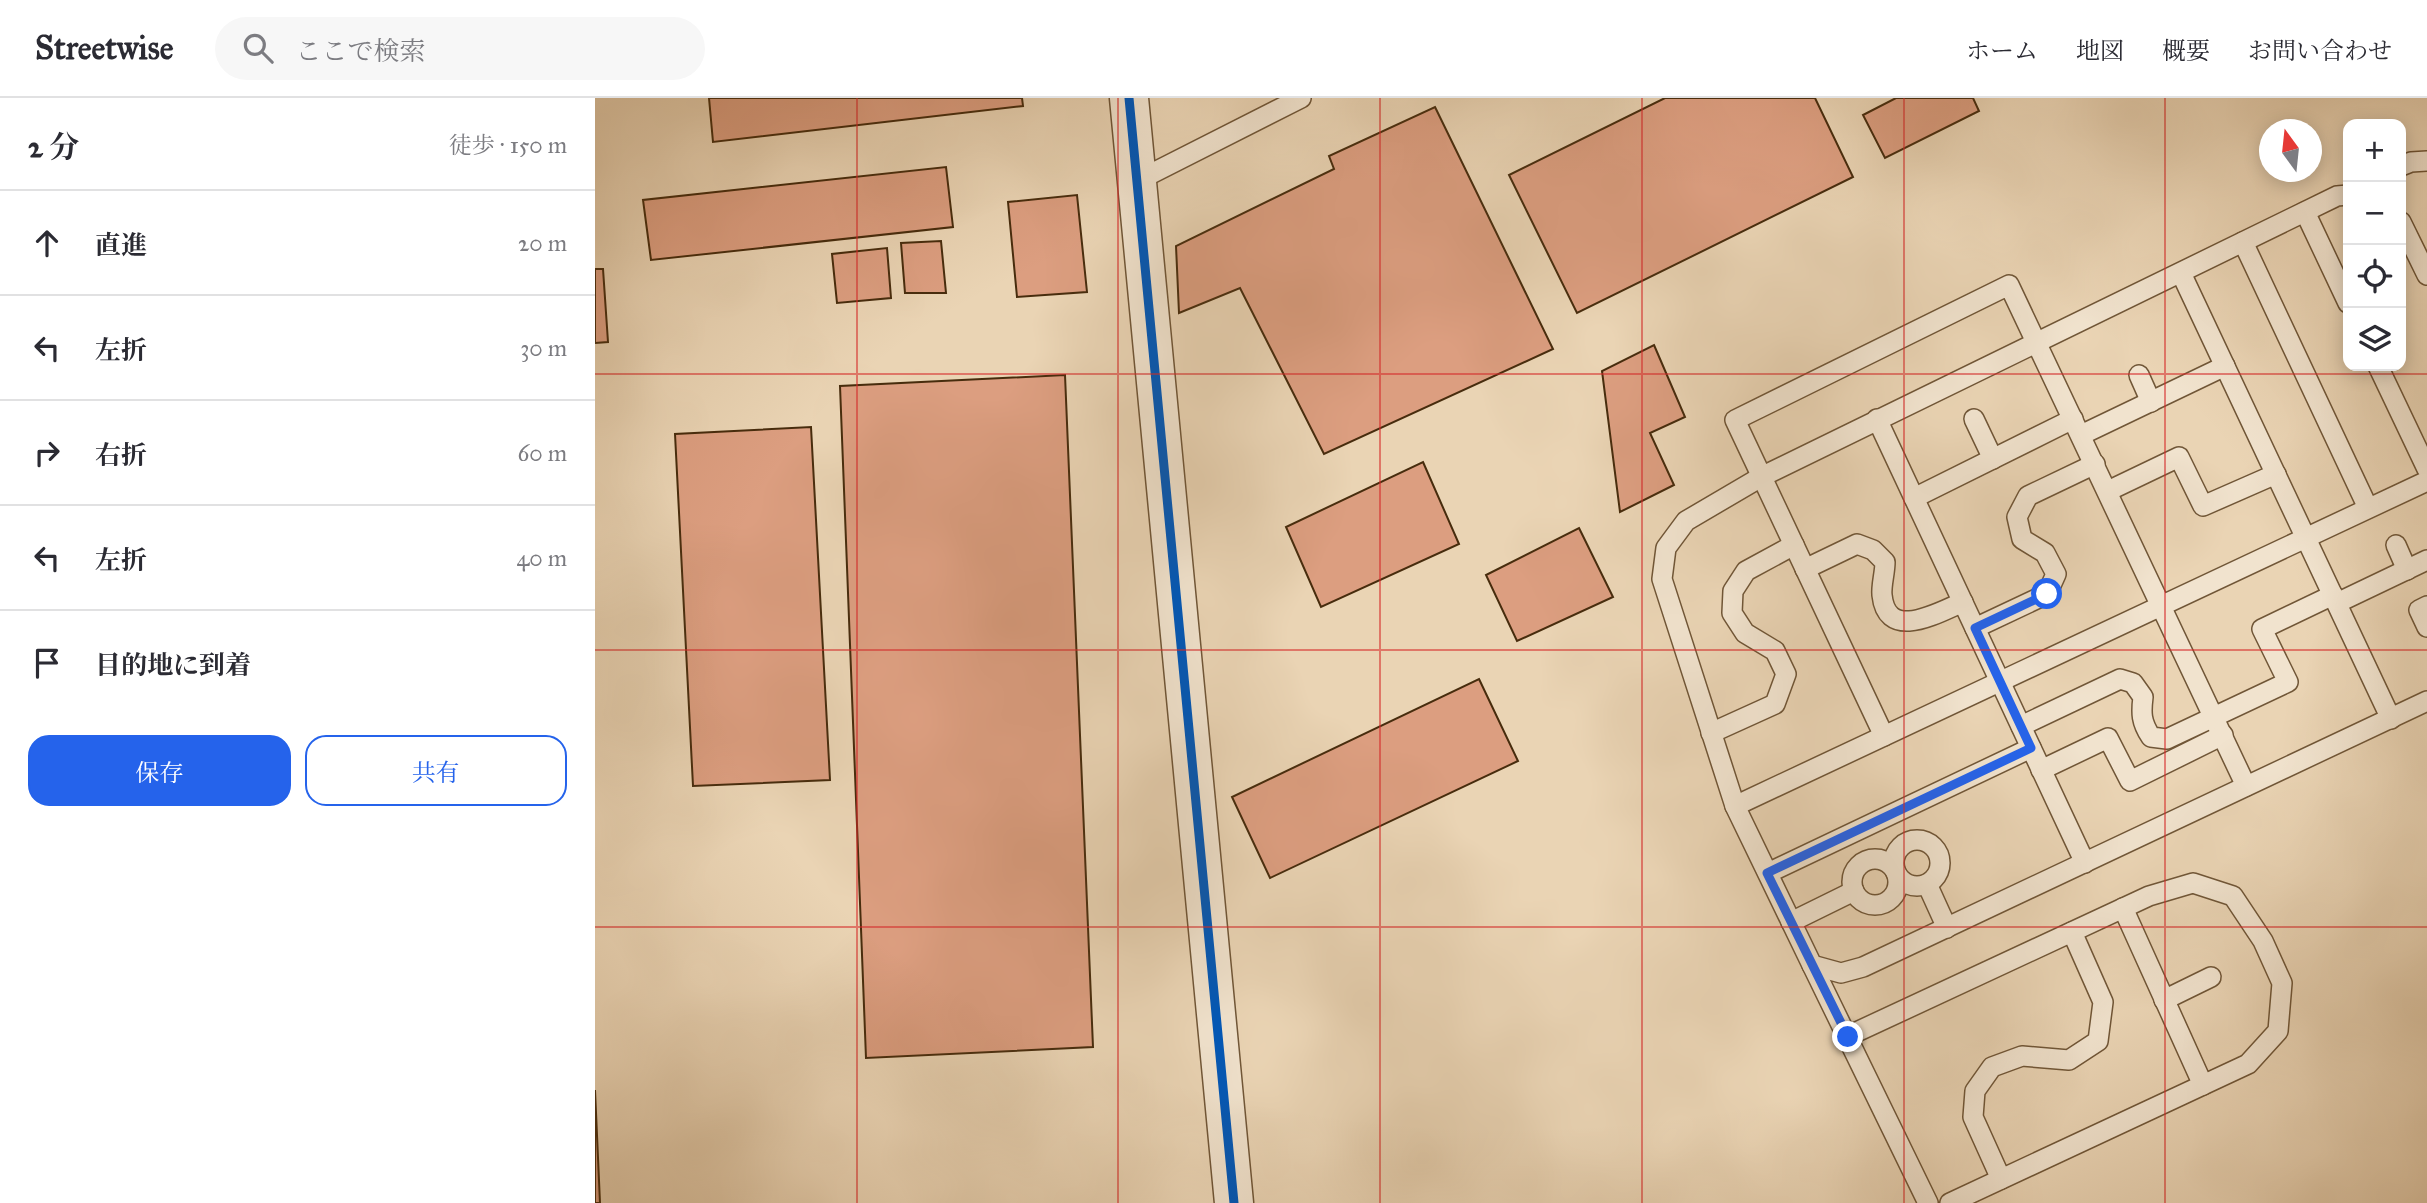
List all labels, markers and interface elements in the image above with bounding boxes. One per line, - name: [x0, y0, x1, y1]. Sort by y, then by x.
- search box: [215, 17, 705, 80]
- text: Streetwise: [35, 28, 173, 68]
- icon: search: [239, 29, 277, 67]
- text: ここで検索: [295, 35, 425, 67]
- text: ホーム: [1966, 36, 2038, 66]
- text: 地図: [2076, 36, 2124, 66]
- text: 概要: [2162, 36, 2210, 66]
- text: お問い合わせ: [2248, 36, 2392, 66]
- north arrow: [2259, 119, 2322, 182]
- map controls: [2343, 119, 2406, 371]
- button: +: [2343, 119, 2406, 182]
- text: 2 分: [28, 129, 79, 165]
- text: 徒歩 · 150 m: [449, 131, 567, 159]
- button: −: [2343, 182, 2406, 245]
- icon: ahead: [28, 224, 66, 262]
- text: 直進: [95, 229, 147, 261]
- text: 20 m: [518, 229, 567, 257]
- button: locate: [2343, 245, 2406, 308]
- button: layers: [2343, 308, 2406, 371]
- icon: left: [28, 329, 66, 367]
- text: 左折: [95, 334, 147, 366]
- text: 30 m: [520, 334, 567, 362]
- icon: right: [28, 434, 66, 472]
- text: 右折: [95, 439, 147, 471]
- text: 60 m: [518, 439, 567, 467]
- icon: left: [28, 539, 66, 577]
- text: 左折: [95, 544, 147, 576]
- text: 40 m: [517, 544, 567, 572]
- route start: [2031, 578, 2062, 609]
- icon: arrive: [28, 644, 66, 682]
- text: 目的地に到着: [95, 649, 251, 681]
- button: 保存: [28, 735, 291, 806]
- button: 共有: [305, 735, 567, 806]
- route end: [1832, 1021, 1863, 1052]

